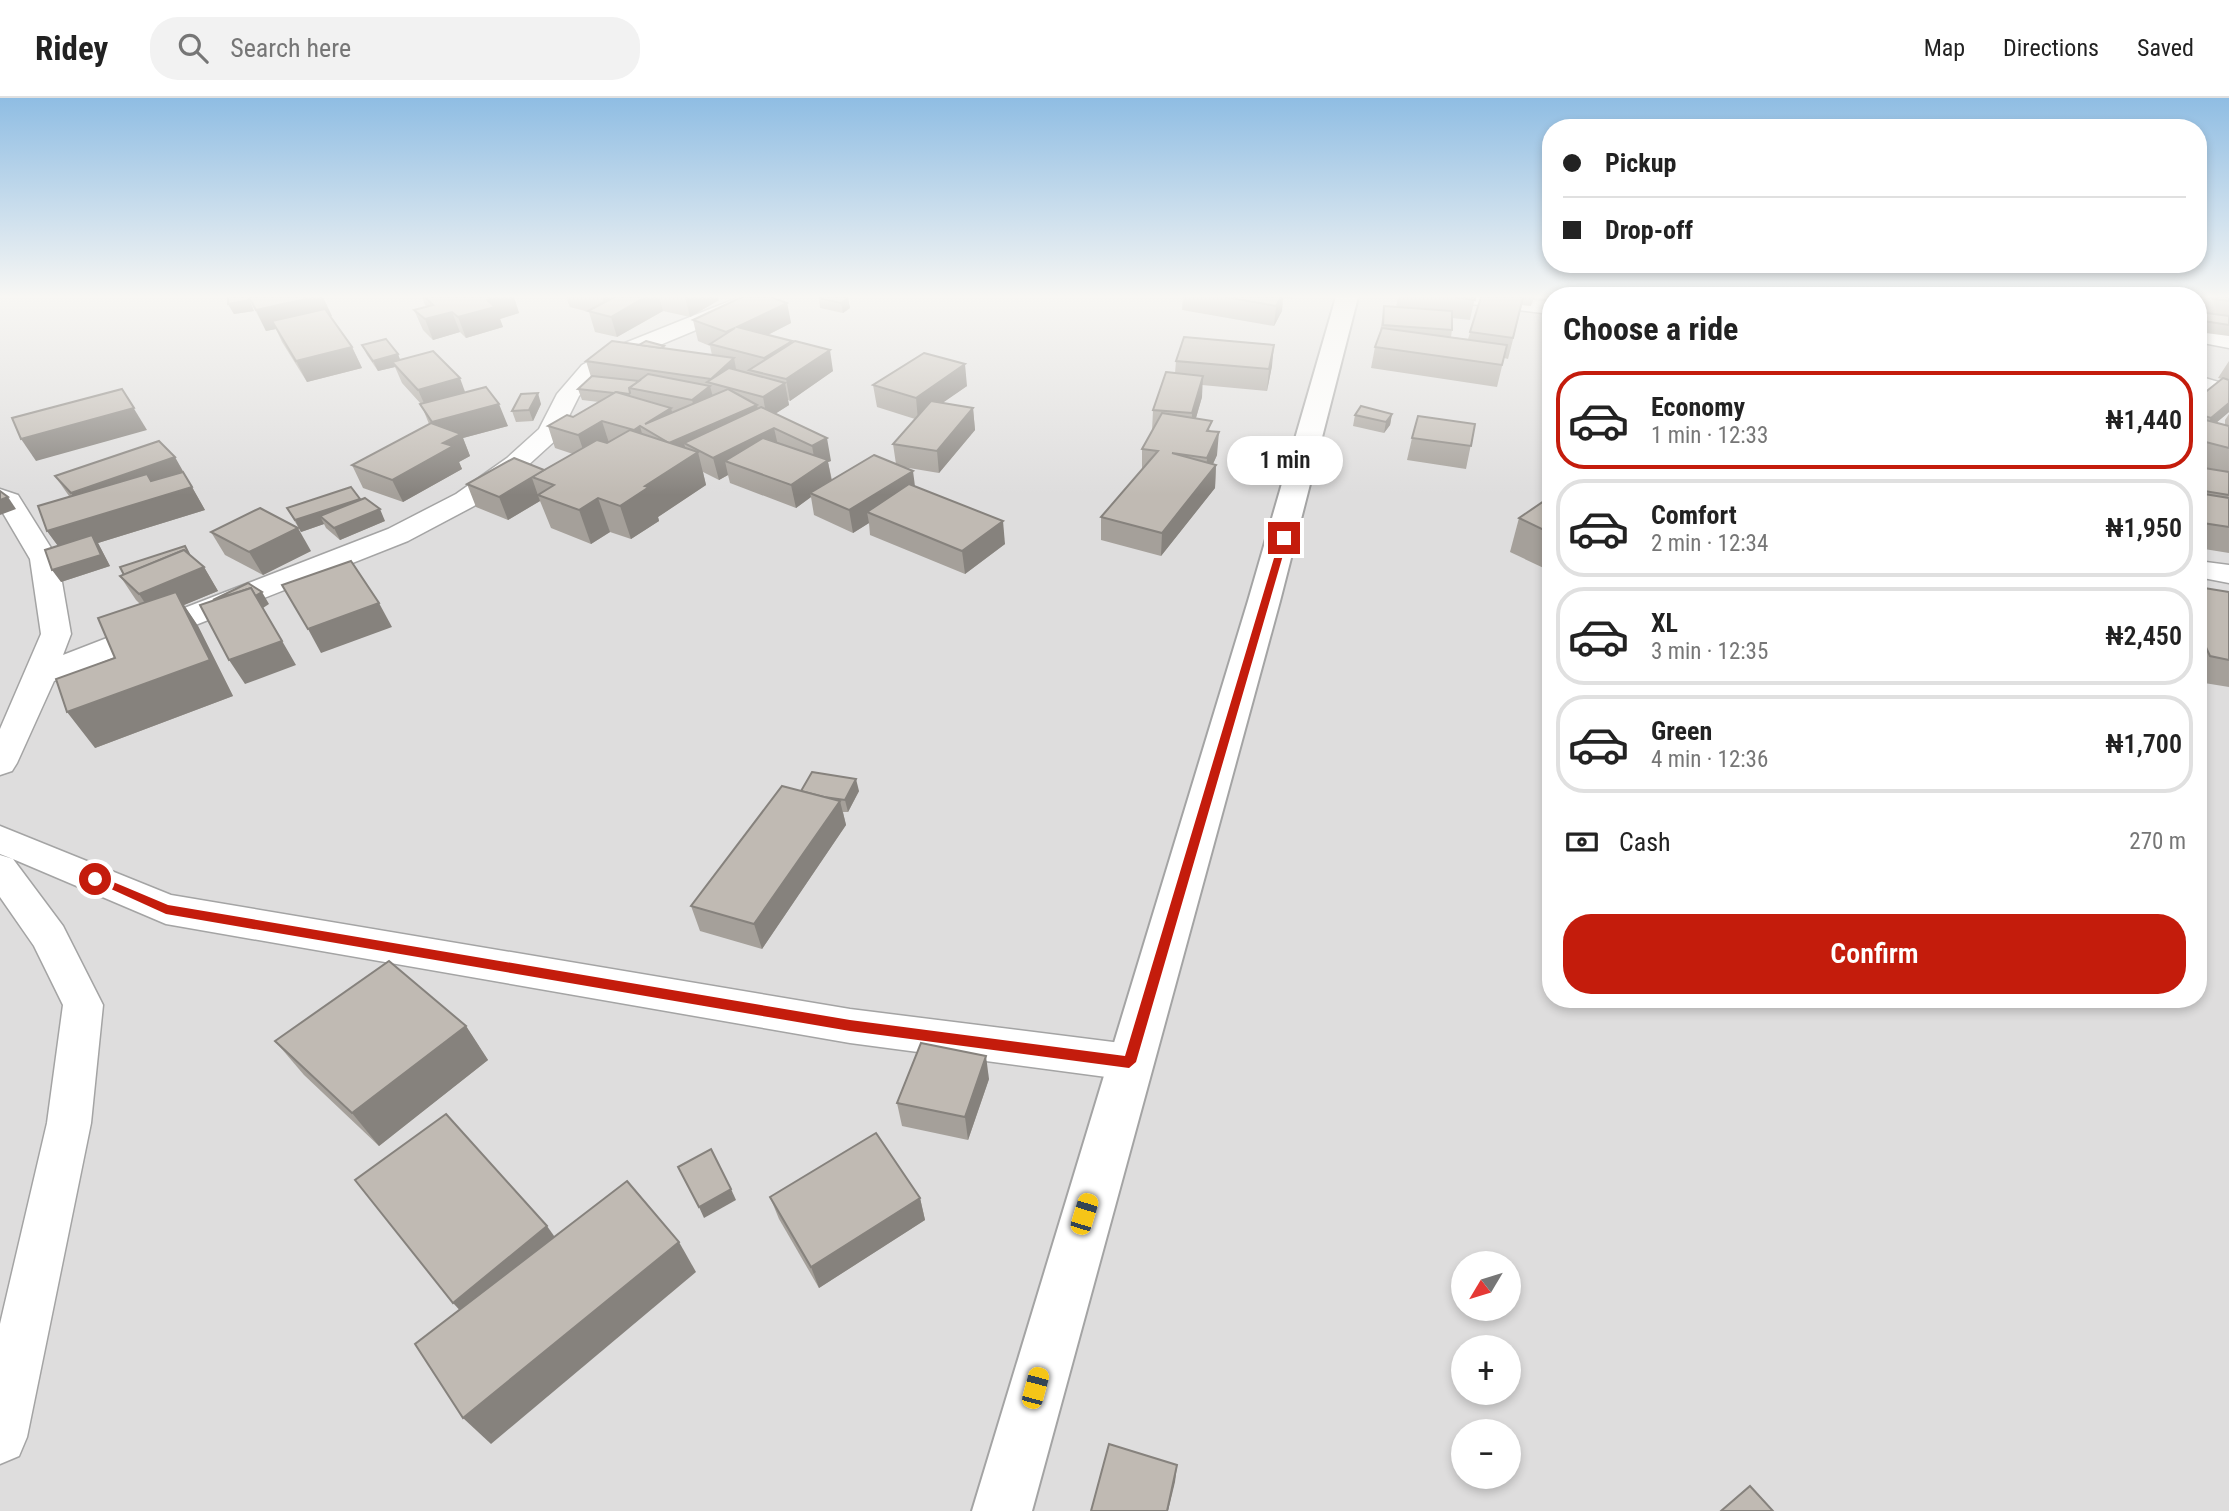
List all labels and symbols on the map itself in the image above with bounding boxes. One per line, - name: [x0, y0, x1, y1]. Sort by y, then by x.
- callout: 1 min: [1226, 436, 1342, 486]
- route end: [1268, 522, 1300, 554]
- route start: [79, 863, 111, 895]
- car: [1068, 1191, 1101, 1237]
- north arrow: [1451, 1251, 1521, 1321]
- car: [1020, 1365, 1051, 1411]

